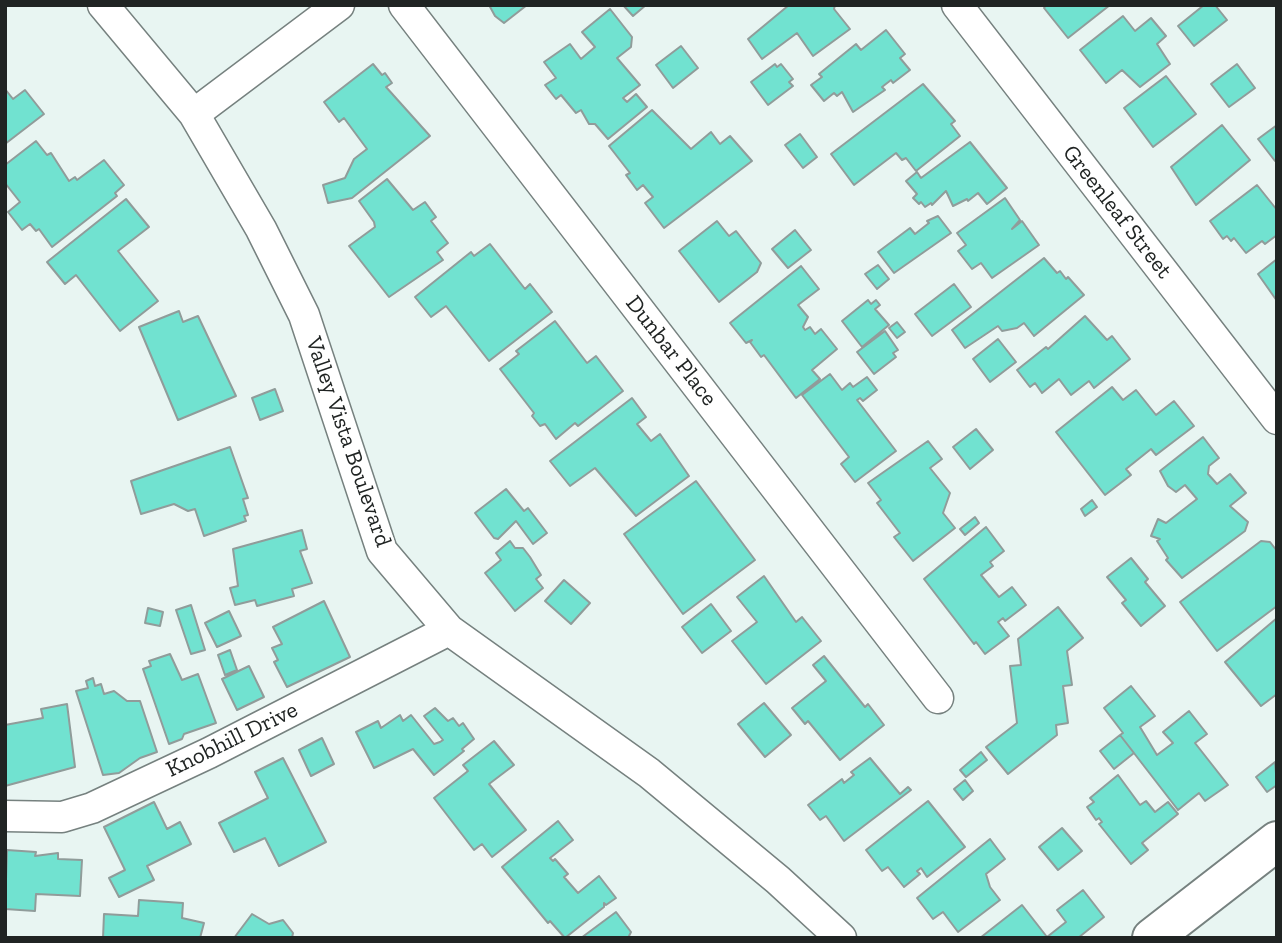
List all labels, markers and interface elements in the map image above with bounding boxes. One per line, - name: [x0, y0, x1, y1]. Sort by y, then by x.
- street label: Greenleaf Street: [1056, 140, 1178, 284]
- street label: Dunbar Place: [619, 290, 723, 412]
- street label: Valley Vista Boulevard: [299, 333, 397, 551]
- street label: Knobhill Drive: [162, 696, 302, 784]

